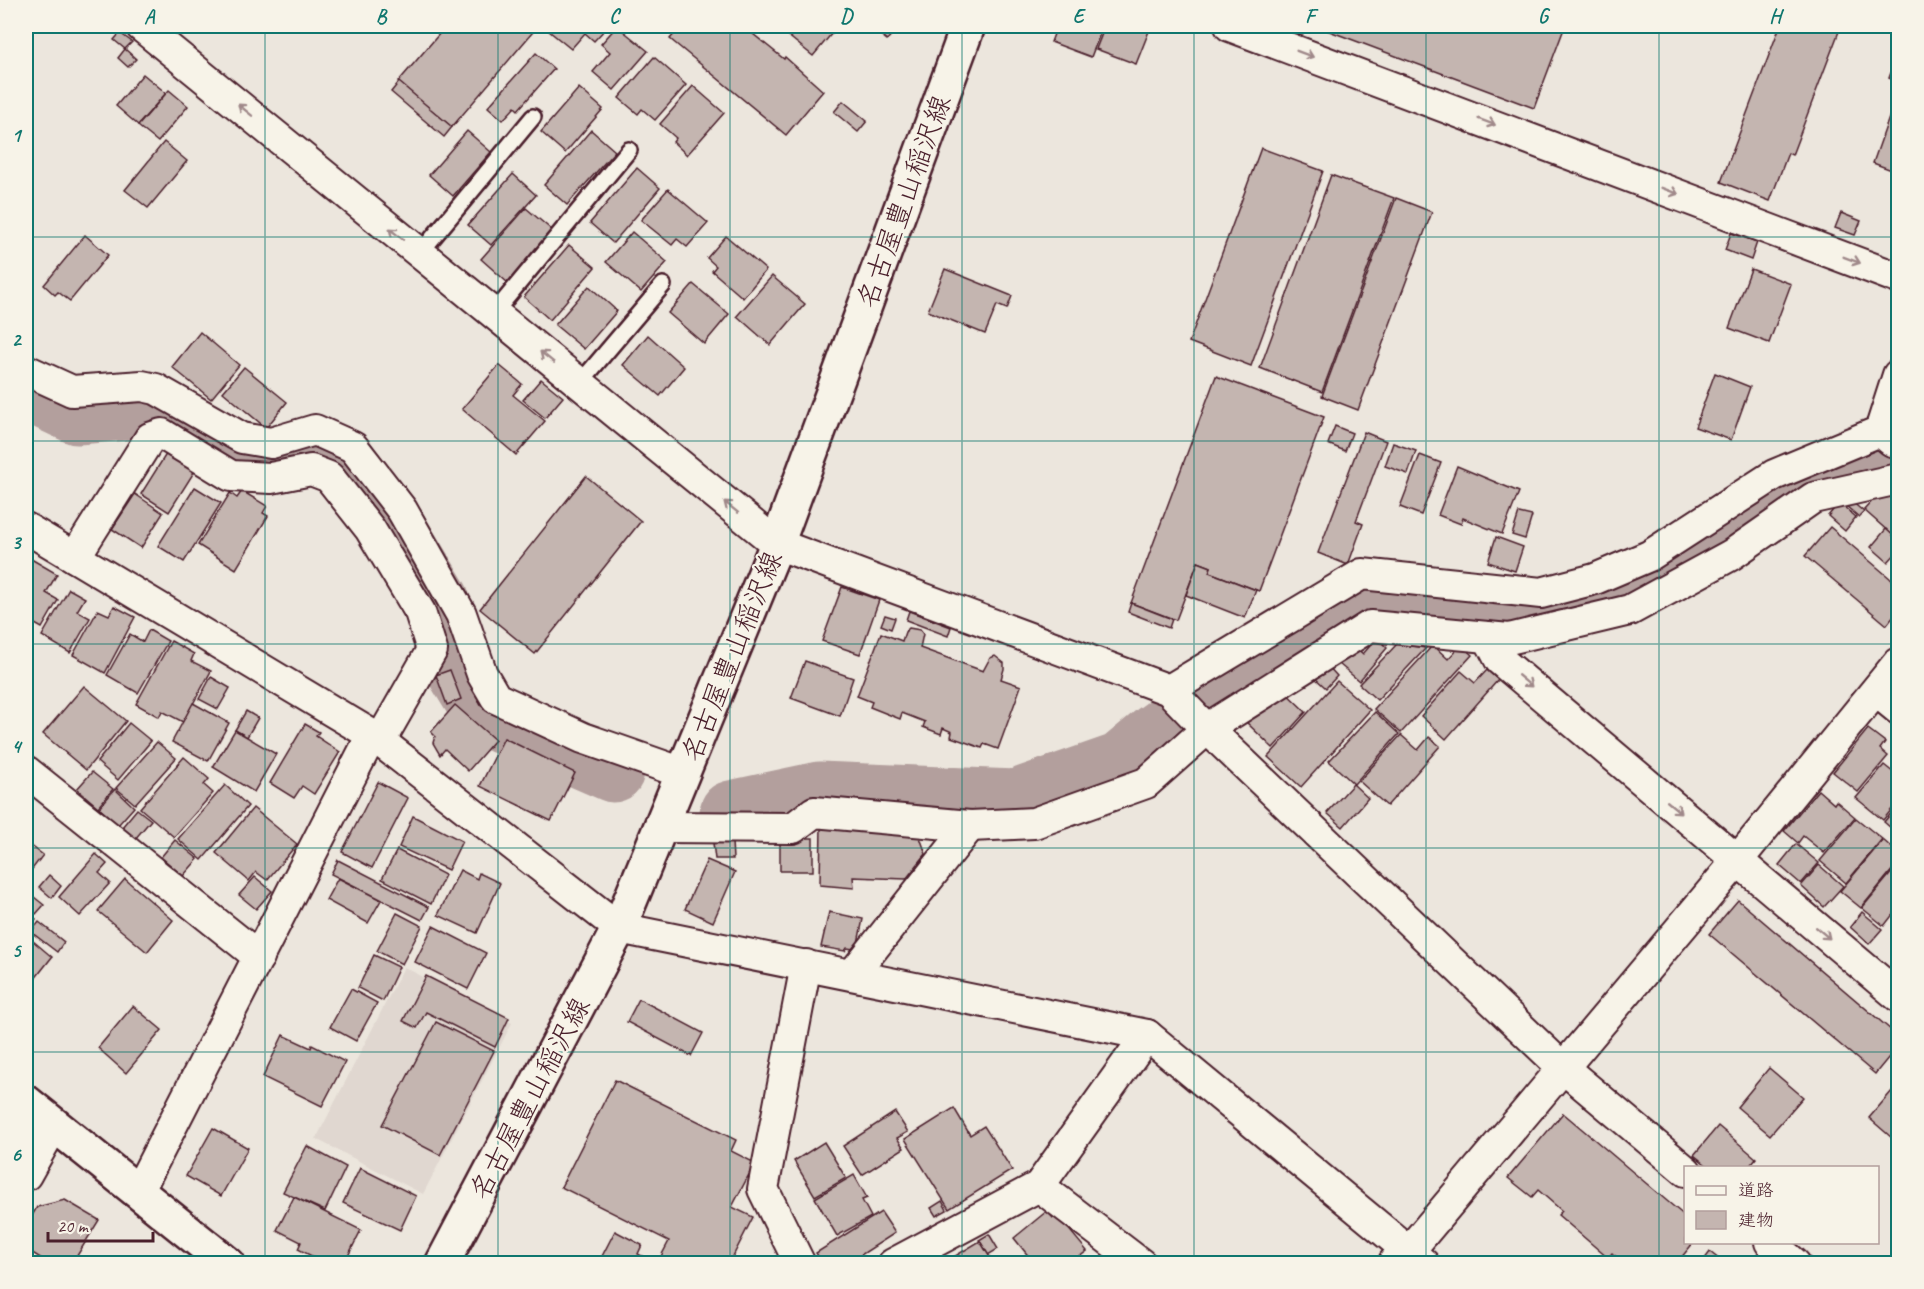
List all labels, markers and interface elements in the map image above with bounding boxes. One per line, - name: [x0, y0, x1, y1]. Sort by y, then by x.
- text: A: [144, 4, 156, 29]
- text: B: [376, 4, 388, 29]
- text: C: [609, 4, 621, 29]
- text: D: [840, 4, 854, 29]
- text: E: [1073, 4, 1087, 29]
- text: F: [1305, 4, 1319, 29]
- text: G: [1538, 4, 1551, 29]
- text: H: [1769, 4, 1784, 29]
- one-way arrow: [1295, 49, 1314, 60]
- street label: 名古屋豊山稲沢線: [849, 90, 958, 312]
- one-way arrow: [237, 104, 253, 117]
- one-way arrow: [1477, 118, 1496, 129]
- text: 1: [12, 123, 23, 148]
- one-way arrow: [1660, 187, 1678, 198]
- one-way arrow: [389, 227, 405, 240]
- one-way arrow: [1842, 255, 1861, 266]
- text: 2: [12, 327, 23, 352]
- one-way arrow: [540, 351, 556, 364]
- one-way arrow: [723, 500, 739, 513]
- text: 3: [12, 530, 23, 555]
- street label: 名古屋豊山稲沢線: [673, 546, 790, 767]
- one-way arrow: [1517, 674, 1532, 688]
- text: 4: [12, 734, 24, 759]
- one-way arrow: [1665, 800, 1681, 813]
- one-way arrow: [1815, 926, 1831, 939]
- text: 5: [12, 938, 23, 963]
- street label: 名古屋豊山稲沢線: [461, 991, 597, 1205]
- text: 6: [11, 1142, 22, 1167]
- legend: [1684, 1166, 1879, 1244]
- text: 道路: [1738, 1179, 1774, 1201]
- scale bar: [48, 1205, 153, 1243]
- text: 建物: [1738, 1209, 1774, 1231]
- text: 20 m: [57, 1215, 90, 1237]

